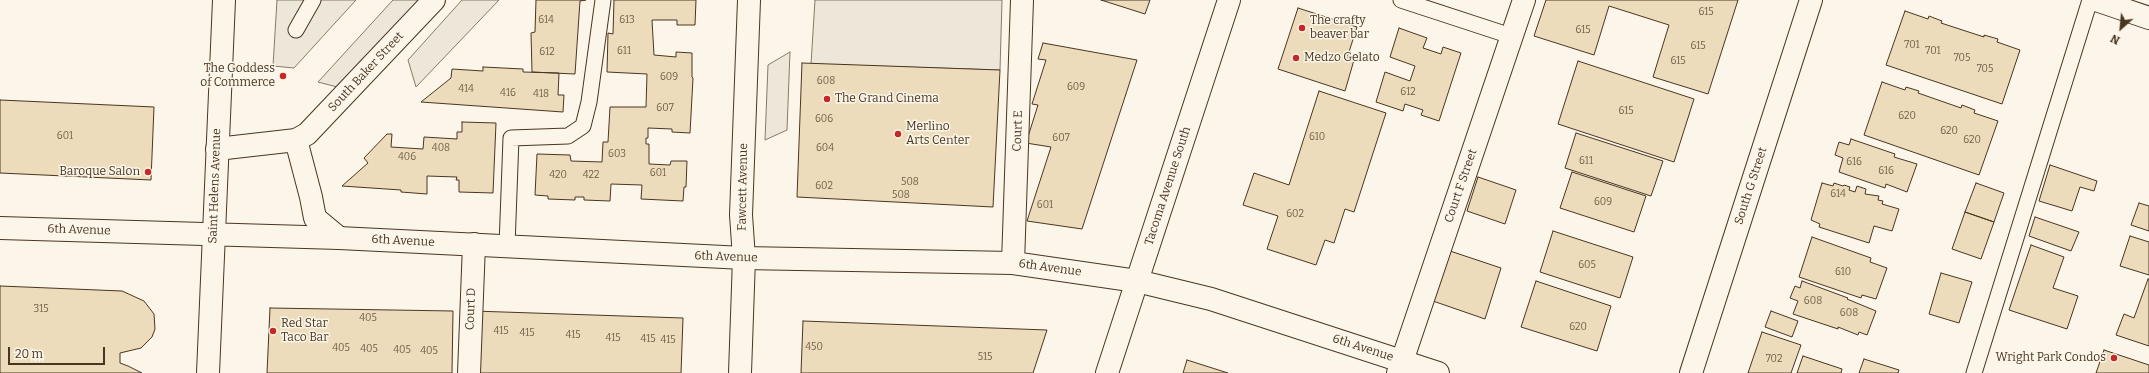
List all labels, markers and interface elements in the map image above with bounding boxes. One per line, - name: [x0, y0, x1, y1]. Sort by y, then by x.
- house number: 615: [1698, 6, 1714, 18]
- north arrow: [2101, 8, 2141, 48]
- house number: 614: [538, 14, 554, 26]
- house number: 613: [619, 14, 635, 26]
- place label: The crafty beaver bar: [1310, 14, 1369, 42]
- marker: The crafty beaver bar: [1297, 23, 1307, 33]
- house number: 615: [1575, 24, 1591, 36]
- street label: South Baker Street: [325, 29, 407, 115]
- text: N: [2109, 31, 2122, 47]
- house number: 701: [1904, 39, 1920, 51]
- house number: 615: [1690, 40, 1706, 52]
- house number: 611: [617, 45, 631, 57]
- house number: 701: [1925, 45, 1941, 57]
- house number: 612: [539, 46, 555, 58]
- place label: Medzo Gelato: [1304, 51, 1380, 65]
- house number: 705: [1954, 52, 1970, 64]
- marker: Medzo Gelato: [1291, 53, 1301, 63]
- house number: 615: [1670, 55, 1686, 67]
- place label: The Goddess of Commerce: [200, 62, 275, 90]
- house number: 705: [1977, 63, 1993, 75]
- marker: The Goddess of Commerce: [278, 71, 288, 81]
- house number: 609: [660, 71, 678, 83]
- house number: 608: [817, 75, 835, 87]
- house number: 609: [1067, 81, 1085, 93]
- house number: 414: [458, 83, 474, 95]
- house number: 612: [1400, 86, 1416, 98]
- house number: 416: [500, 87, 516, 99]
- house number: 418: [533, 88, 549, 100]
- place label: The Grand Cinema: [835, 92, 939, 106]
- marker: The Grand Cinema: [822, 94, 832, 104]
- house number: 607: [656, 102, 674, 114]
- house number: 615: [1618, 105, 1634, 117]
- street label: Court E: [1010, 110, 1026, 152]
- house number: 620: [1898, 110, 1916, 122]
- house number: 606: [815, 113, 833, 125]
- place label: Merlino Arts Center: [906, 120, 970, 148]
- street label: Tacoma Avenue South: [1142, 125, 1194, 247]
- house number: 620: [1940, 125, 1958, 137]
- street label: Saint Helens Avenue: [206, 128, 224, 244]
- marker: Merlino Arts Center: [893, 129, 903, 139]
- house number: 601: [57, 130, 73, 142]
- house number: 610: [1309, 131, 1325, 143]
- house number: 607: [1052, 132, 1070, 144]
- house number: 620: [1963, 134, 1981, 146]
- house number: 408: [432, 142, 450, 154]
- house number: 604: [816, 142, 834, 154]
- street label: Fawcett Avenue: [735, 143, 751, 231]
- street label: South G Street: [1732, 145, 1770, 227]
- street label: Court F Street: [1442, 147, 1480, 225]
- house number: 603: [608, 148, 626, 160]
- house number: 406: [398, 151, 416, 163]
- house number: 611: [1579, 155, 1593, 167]
- house number: 616: [1846, 156, 1862, 168]
- place label: Baroque Salon: [59, 165, 140, 179]
- house number: 616: [1878, 165, 1894, 177]
- marker: Baroque Salon: [143, 167, 153, 177]
- house number: 601: [650, 167, 666, 179]
- house number: 420: [549, 169, 567, 181]
- house number: 422: [583, 169, 599, 181]
- house number: 508: [901, 176, 919, 188]
- house number: 602: [815, 180, 833, 192]
- house number: 614: [1830, 188, 1846, 200]
- house number: 508: [892, 189, 910, 201]
- house number: 609: [1594, 196, 1612, 208]
- house number: 601: [1037, 199, 1053, 211]
- house number: 602: [1286, 208, 1304, 220]
- street label: 6th Avenue: [47, 222, 111, 238]
- street label: 6th Avenue: [371, 232, 435, 250]
- street label: 6th Avenue: [694, 249, 758, 265]
- street label: 6th Avenue: [1018, 256, 1082, 280]
- house number: 605: [1578, 259, 1596, 271]
- house number: 610: [1835, 266, 1851, 278]
- street label: Court D: [463, 288, 479, 330]
- house number: 608: [1804, 295, 1822, 307]
- house number: 315: [33, 303, 49, 315]
- house number: 608: [1840, 307, 1858, 319]
- house number: 405: [359, 312, 377, 324]
- place label: Red Star Taco Bar: [281, 317, 328, 345]
- house number: 620: [1569, 321, 1587, 333]
- house number: 415: [493, 325, 509, 337]
- marker: Red Star Taco Bar: [268, 326, 278, 336]
- house number: 415: [519, 327, 535, 339]
- house number: 415: [565, 329, 581, 341]
- street label: 6th Avenue: [1331, 331, 1395, 365]
- house number: 415: [605, 332, 621, 344]
- house number: 415: [640, 333, 656, 345]
- house number: 415: [660, 334, 676, 346]
- scale bar: [10, 339, 107, 365]
- house number: 450: [805, 341, 823, 353]
- house number: 405: [332, 342, 350, 354]
- house number: 405: [360, 343, 378, 355]
- house number: 405: [393, 344, 411, 356]
- house number: 405: [420, 345, 438, 357]
- text: 20 m: [15, 347, 43, 361]
- house number: 515: [978, 351, 992, 363]
- place label: Wright Park Condos: [1995, 351, 2106, 365]
- house number: 702: [1766, 353, 1782, 365]
- marker: Wright Park Condos: [2109, 353, 2119, 363]

